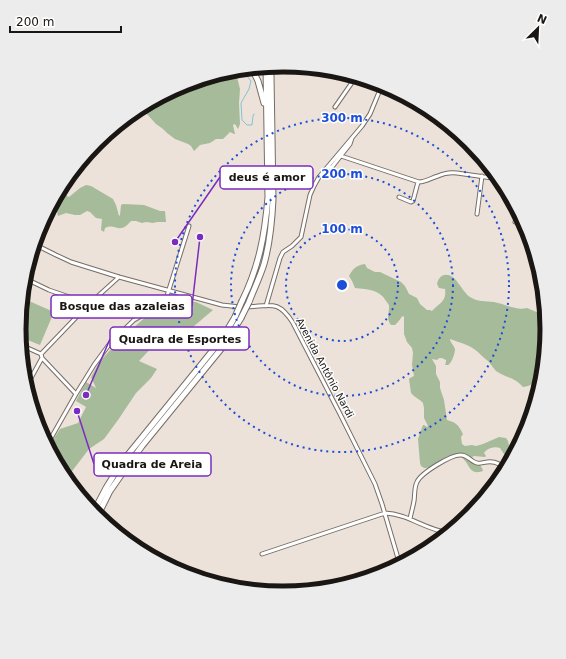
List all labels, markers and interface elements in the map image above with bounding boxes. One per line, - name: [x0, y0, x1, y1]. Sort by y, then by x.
- scale bar: [10, 8, 121, 34]
- north arrow: [518, 8, 558, 48]
- text: N: [535, 12, 549, 27]
- text: 200 m: [16, 15, 54, 29]
- text: 300 m: [321, 111, 363, 125]
- callout: deus é amor: [220, 166, 313, 189]
- text: 200 m: [321, 167, 363, 181]
- text: deus é amor: [229, 171, 306, 184]
- text: 100 m: [321, 222, 363, 236]
- centre of rings: [335, 278, 349, 292]
- callout: Bosque das azaleias: [51, 295, 192, 318]
- text: Bosque das azaleias: [59, 300, 185, 313]
- street label: Avenida Antônio Nardi: [294, 316, 356, 420]
- callout: Quadra de Esportes: [110, 327, 249, 350]
- text: Quadra de Esportes: [119, 333, 242, 346]
- callout: Quadra de Areia: [94, 453, 211, 476]
- text: Quadra de Areia: [102, 458, 202, 471]

